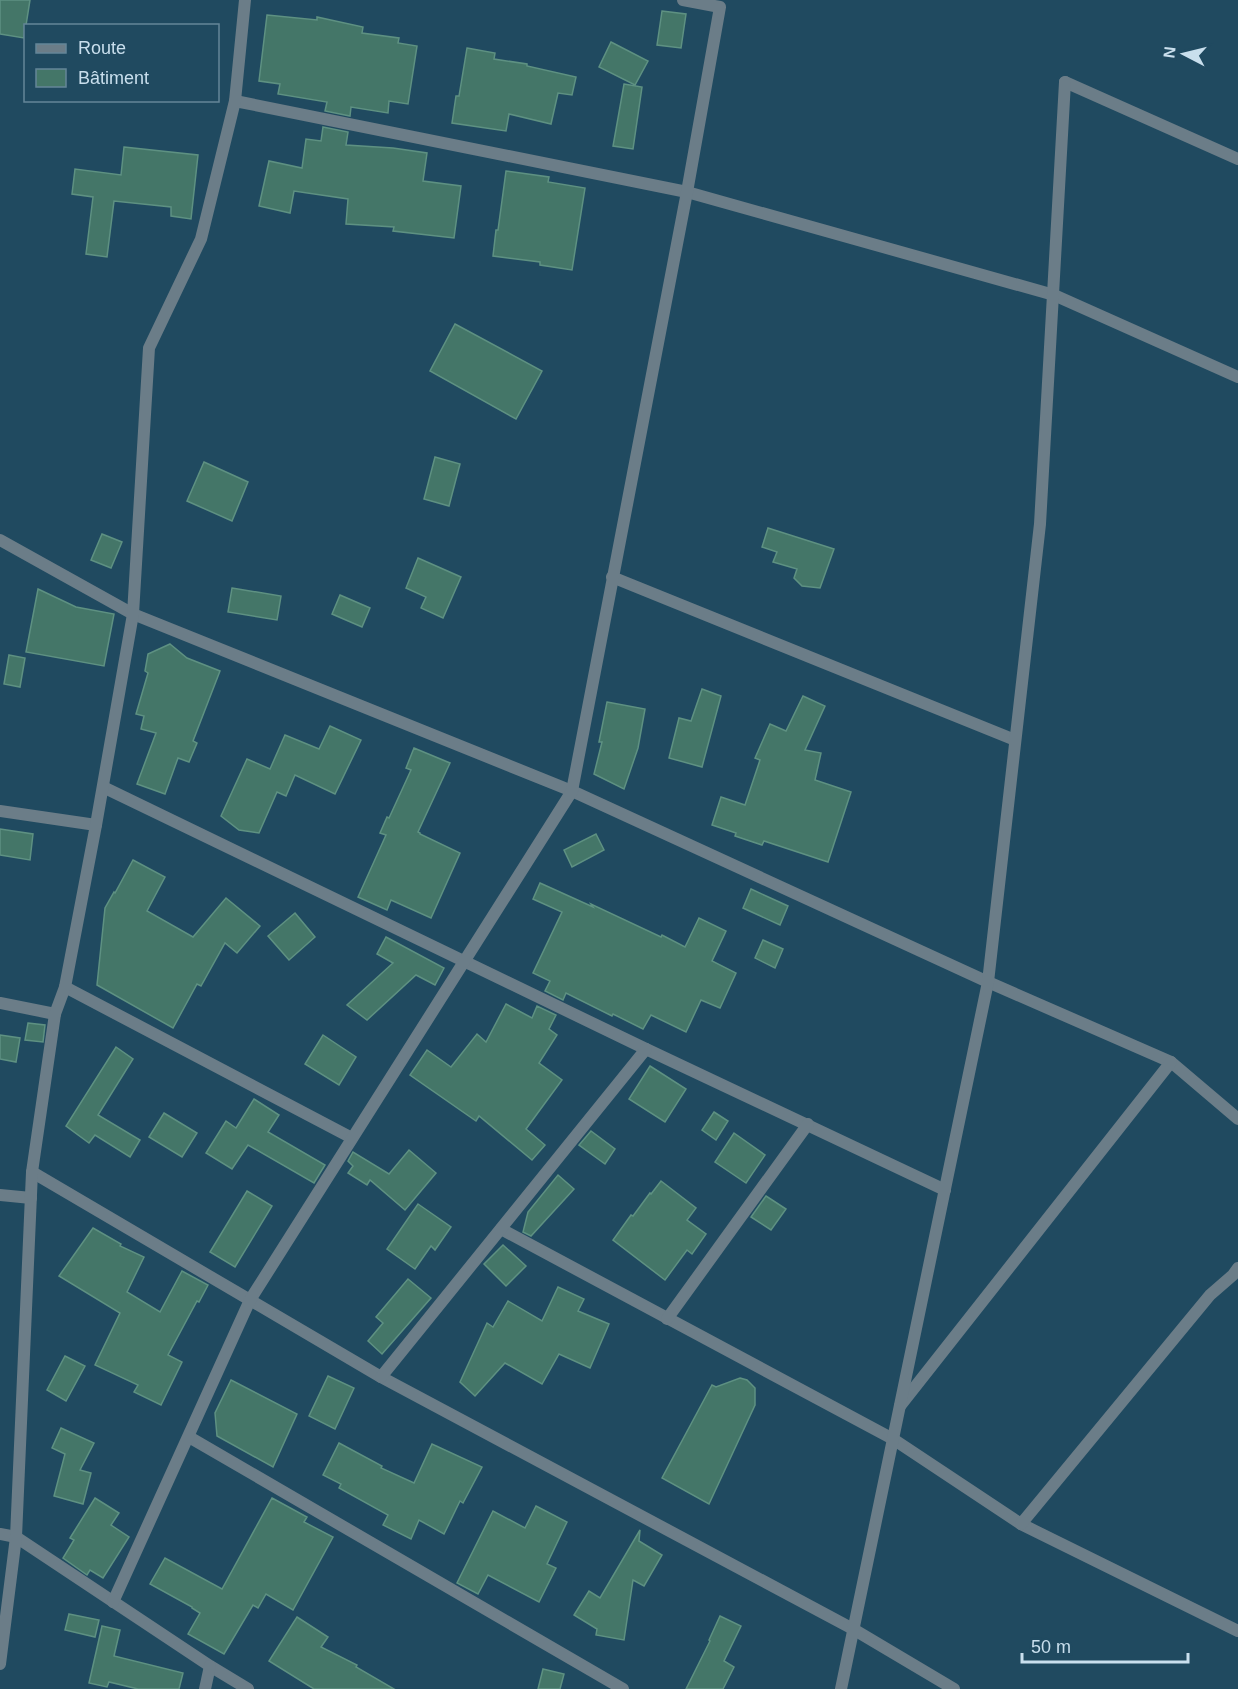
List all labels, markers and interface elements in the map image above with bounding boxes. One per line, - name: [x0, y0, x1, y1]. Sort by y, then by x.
- legend: [24, 24, 219, 102]
- north arrow: [1154, 24, 1214, 84]
- text: Route: [78, 38, 126, 58]
- text: N: [1160, 45, 1179, 59]
- text: Bâtiment: [78, 68, 149, 88]
- scale bar: [1022, 1626, 1188, 1664]
- text: 50 m: [1031, 1637, 1071, 1657]

